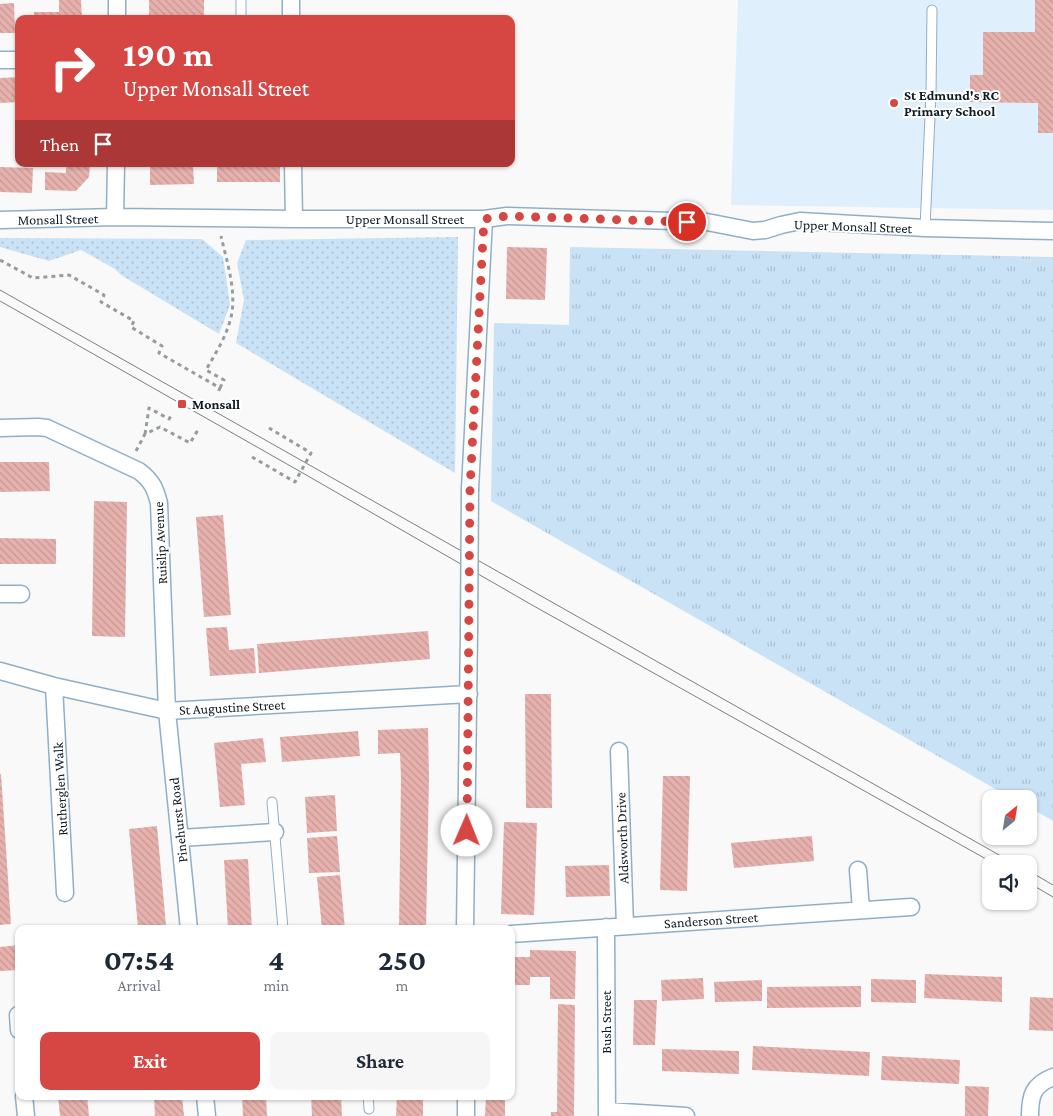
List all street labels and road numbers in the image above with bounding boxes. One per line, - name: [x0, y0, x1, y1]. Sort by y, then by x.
- street label: Monsall Street: [17, 210, 99, 228]
- street label: Upper Monsall Street: [346, 211, 465, 227]
- street label: Upper Monsall Street: [794, 216, 913, 236]
- street label: Ruislip Avenue: [150, 501, 170, 585]
- street label: St Augustine Street: [179, 696, 286, 718]
- street label: Rutherglen Walk: [50, 741, 70, 836]
- street label: Pinehurst Road: [166, 776, 190, 863]
- street label: Aldsworth Drive: [612, 792, 632, 884]
- street label: Sanderson Street: [663, 909, 759, 931]
- street label: Bush Street: [598, 990, 614, 1054]

